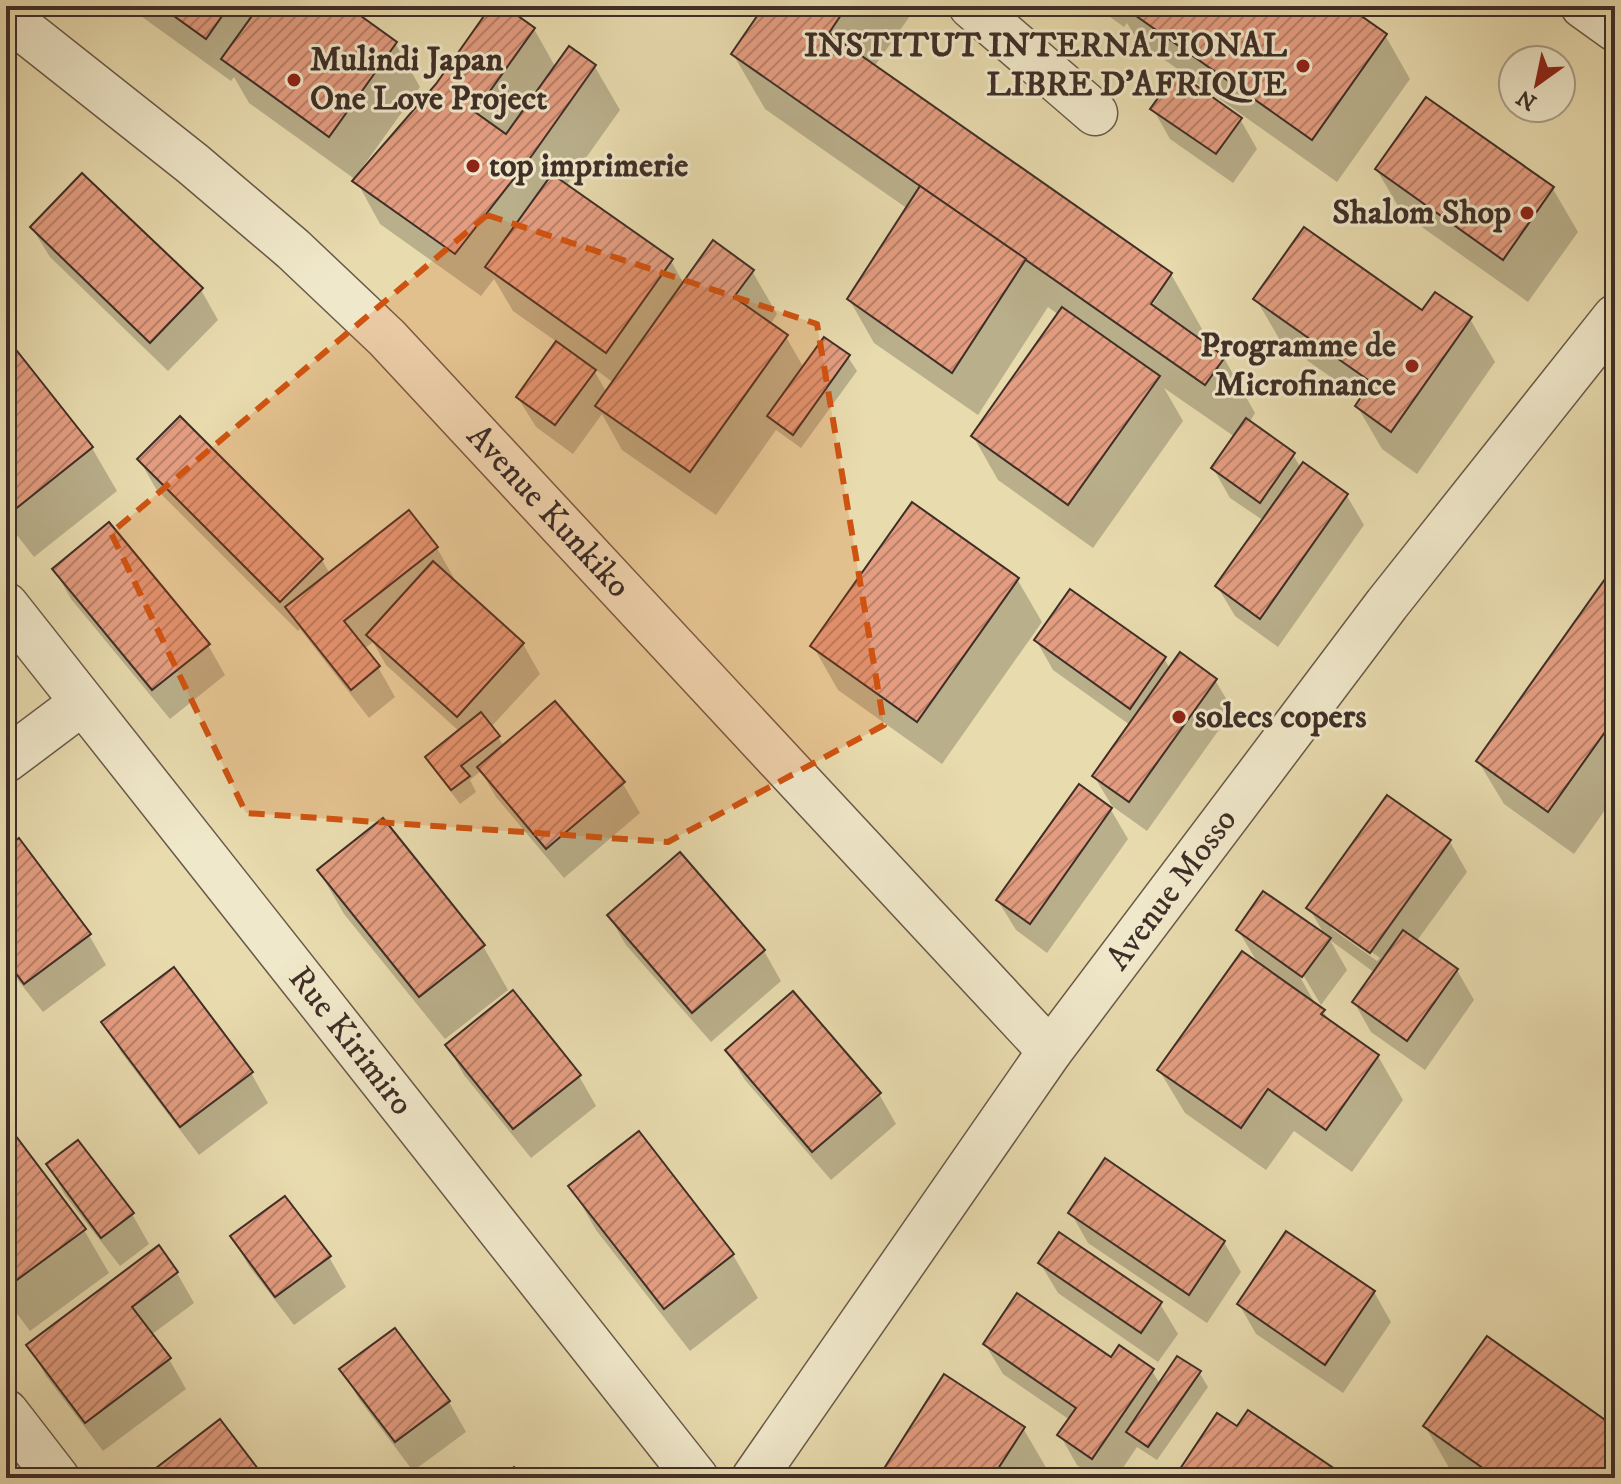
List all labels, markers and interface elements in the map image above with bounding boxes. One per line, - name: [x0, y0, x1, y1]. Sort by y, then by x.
- place label: INSTITUT INTERNATIONAL LIBRE D'AFRIQUE: [804, 25, 1287, 106]
- place label: Mulindi Japan One Love Project: [310, 39, 547, 120]
- north arrow: [1497, 44, 1577, 124]
- marker: INSTITUT INTERNATIONAL LIBRE D'AFRIQUE: [1294, 57, 1312, 75]
- marker: Mulindi Japan One Love Project: [285, 71, 303, 89]
- text: N: [1512, 83, 1542, 116]
- place label: top imprimerie: [489, 145, 688, 187]
- marker: top imprimerie: [464, 157, 482, 175]
- place label: Shalom Shop: [1332, 192, 1511, 234]
- marker: Shalom Shop: [1518, 204, 1536, 222]
- place label: Programme de Microfinance: [1200, 325, 1396, 406]
- marker: Programme de Microfinance: [1403, 357, 1421, 375]
- street label: Avenue Kunkiko: [457, 416, 639, 607]
- place label: solecs copers: [1195, 696, 1367, 738]
- marker: solecs copers: [1170, 708, 1188, 726]
- street label: Avenue Mosso: [1097, 800, 1246, 979]
- street label: Rue Kirimiro: [279, 958, 422, 1124]

